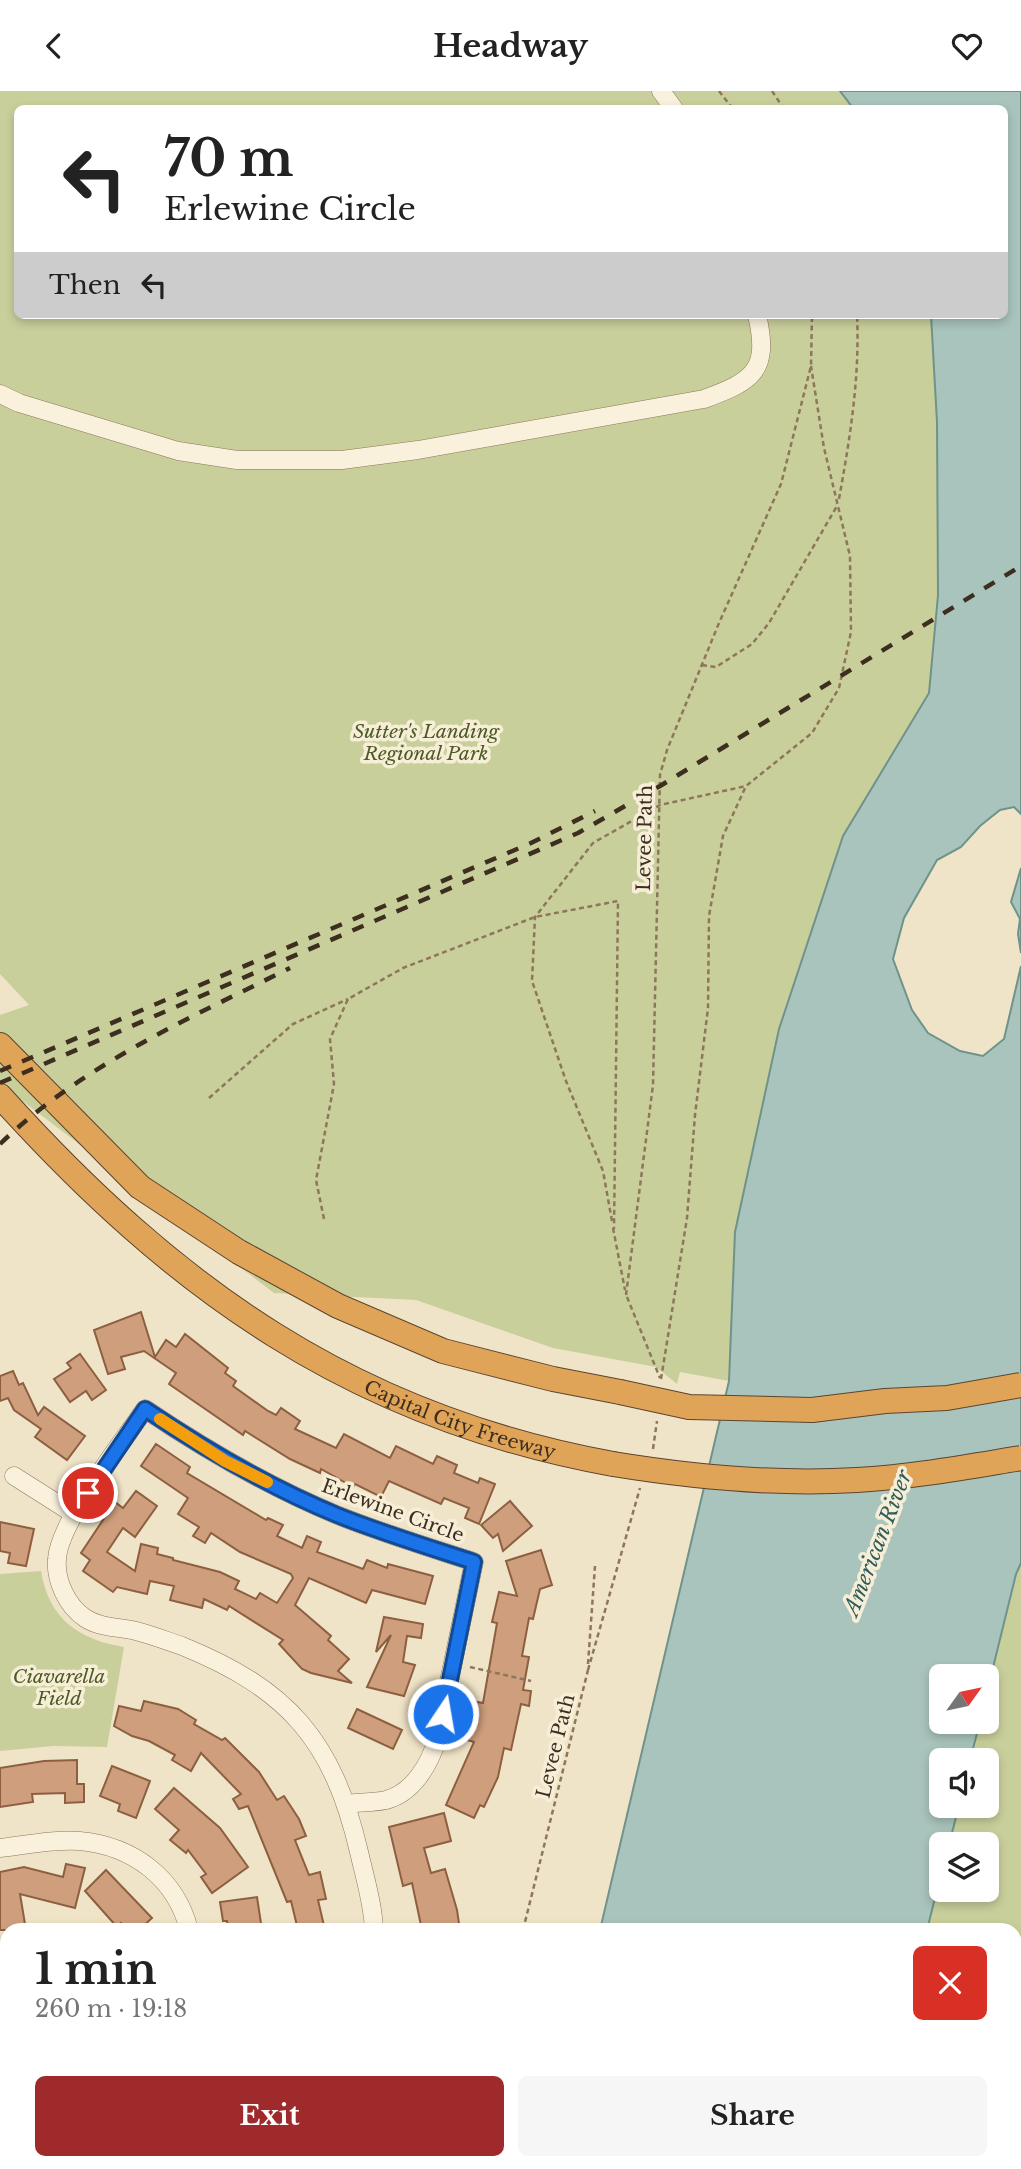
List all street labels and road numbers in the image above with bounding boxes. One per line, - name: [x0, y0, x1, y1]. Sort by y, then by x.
- street label: Levee Path: [632, 785, 657, 891]
- street label: Capital City Freeway: [360, 1375, 558, 1464]
- street label: Erlewine Circle: [319, 1474, 467, 1547]
- street label: Levee Path: [531, 1692, 580, 1801]

